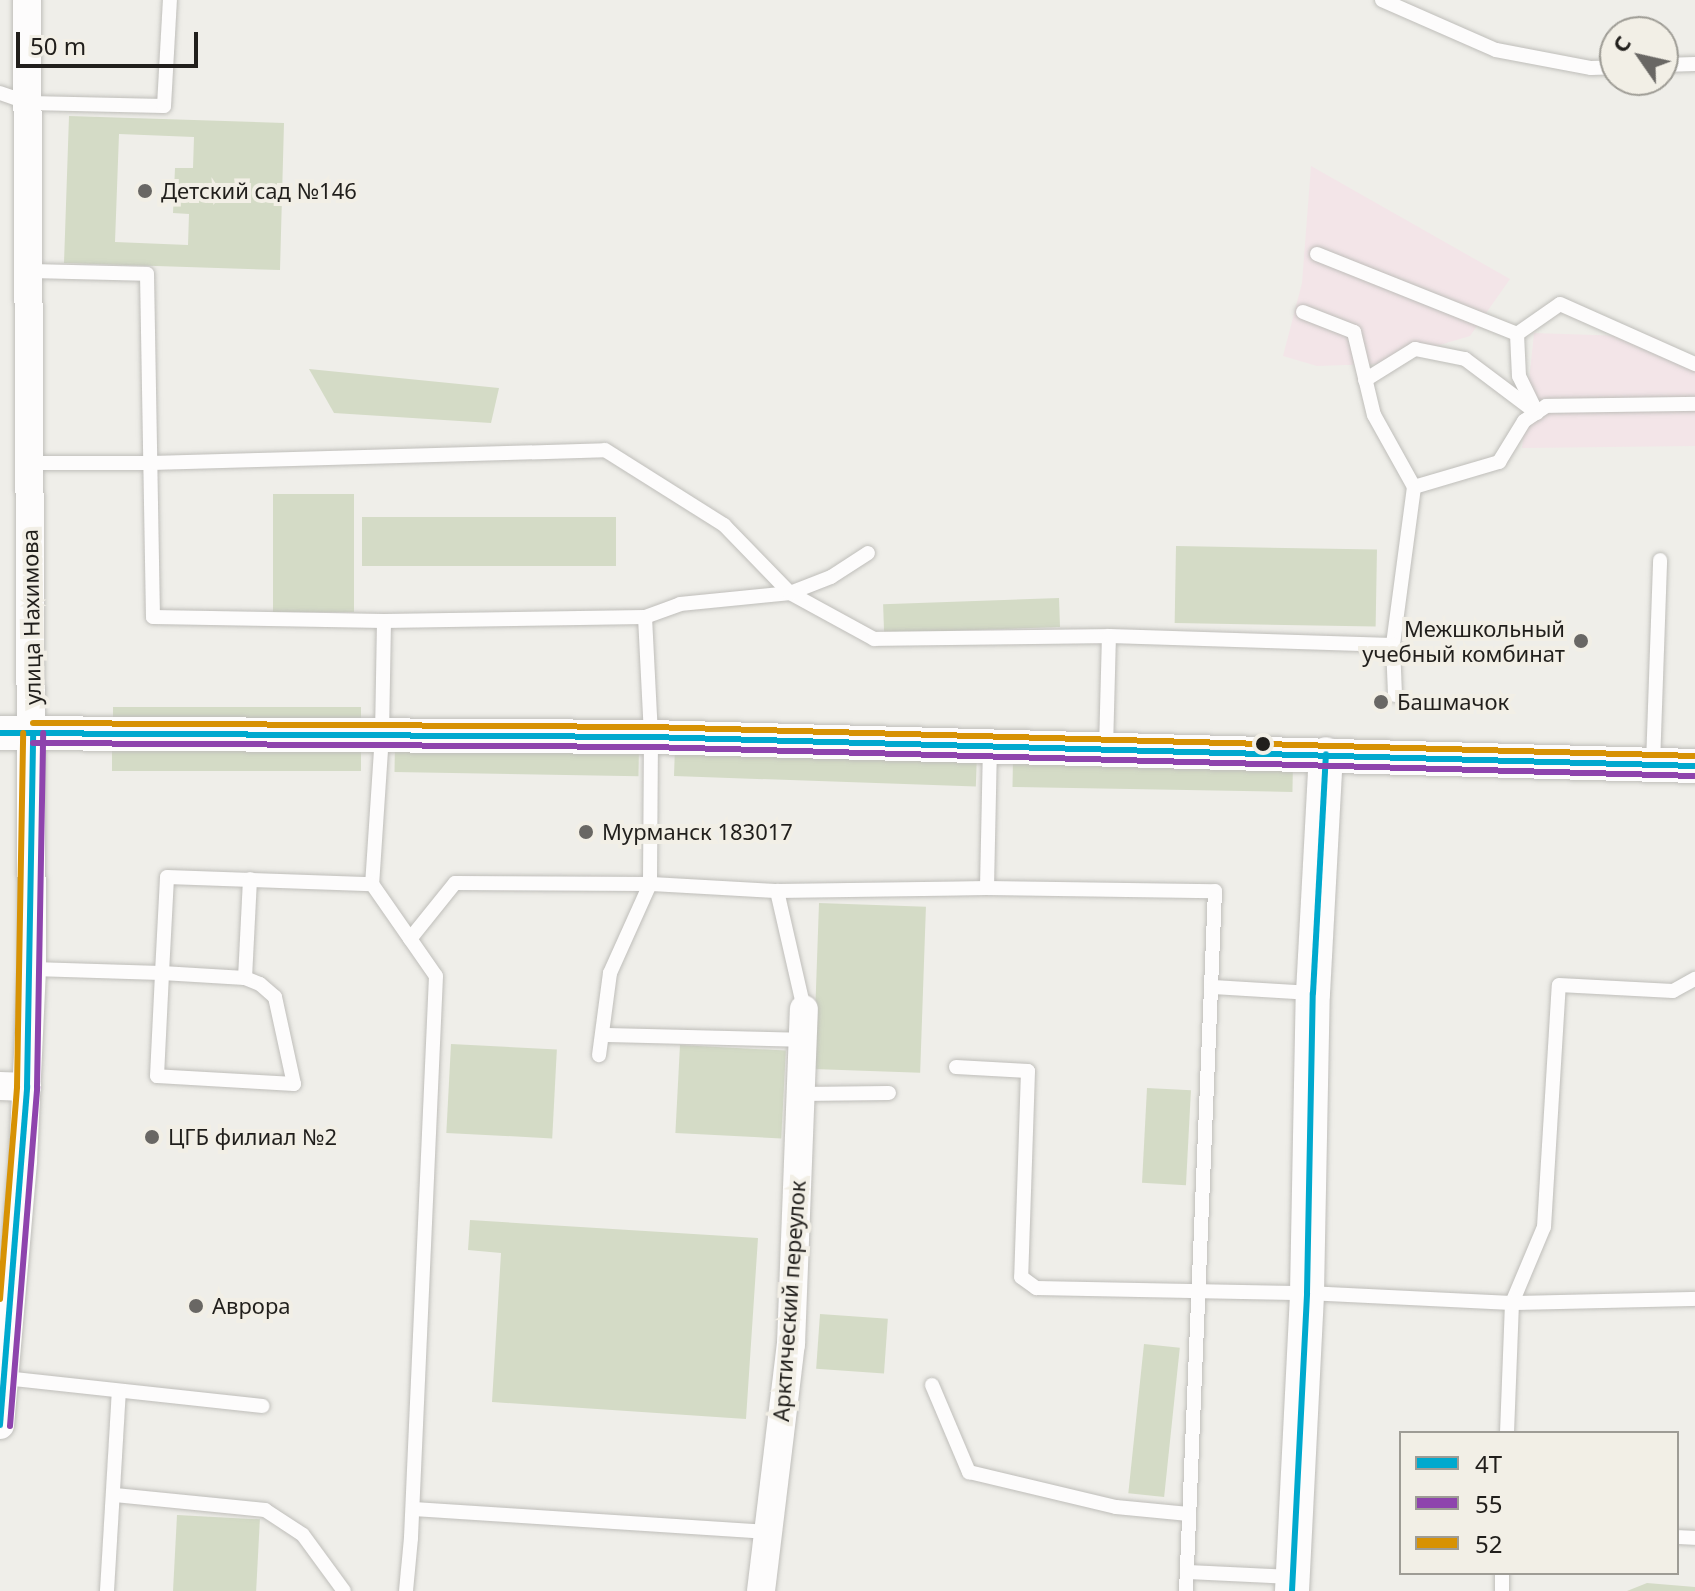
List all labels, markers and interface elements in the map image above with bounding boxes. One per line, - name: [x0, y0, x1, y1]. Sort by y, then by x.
- scale bar: [20, 16, 202, 66]
- north arrow: [1599, 16, 1679, 96]
- text: 50 m: [30, 29, 86, 62]
- text: С: [1604, 29, 1637, 58]
- place label: Детский сад №146: [161, 178, 357, 204]
- marker: Детский сад №146: [136, 182, 154, 200]
- street label: улица Нахимова: [16, 529, 46, 705]
- place label: Межшкольный учебный комбинат: [1362, 615, 1565, 666]
- marker: Межшкольный учебный комбинат: [1572, 632, 1590, 650]
- place label: Башмачок: [1397, 689, 1509, 715]
- marker: Башмачок: [1372, 693, 1390, 711]
- unlabelled marker: [1255, 736, 1271, 752]
- place label: Мурманск 183017: [602, 819, 793, 845]
- marker: Мурманск 183017: [577, 823, 595, 841]
- place label: ЦГБ филиал №2: [168, 1124, 337, 1150]
- marker: ЦГБ филиал №2: [143, 1128, 161, 1146]
- street label: Арктический переулок: [767, 1180, 811, 1422]
- place label: Аврора: [212, 1293, 290, 1319]
- marker: Аврора: [187, 1297, 205, 1315]
- legend: [1399, 1431, 1679, 1575]
- text: 4Т: [1475, 1447, 1502, 1480]
- text: 55: [1475, 1487, 1502, 1520]
- text: 52: [1475, 1527, 1502, 1560]

